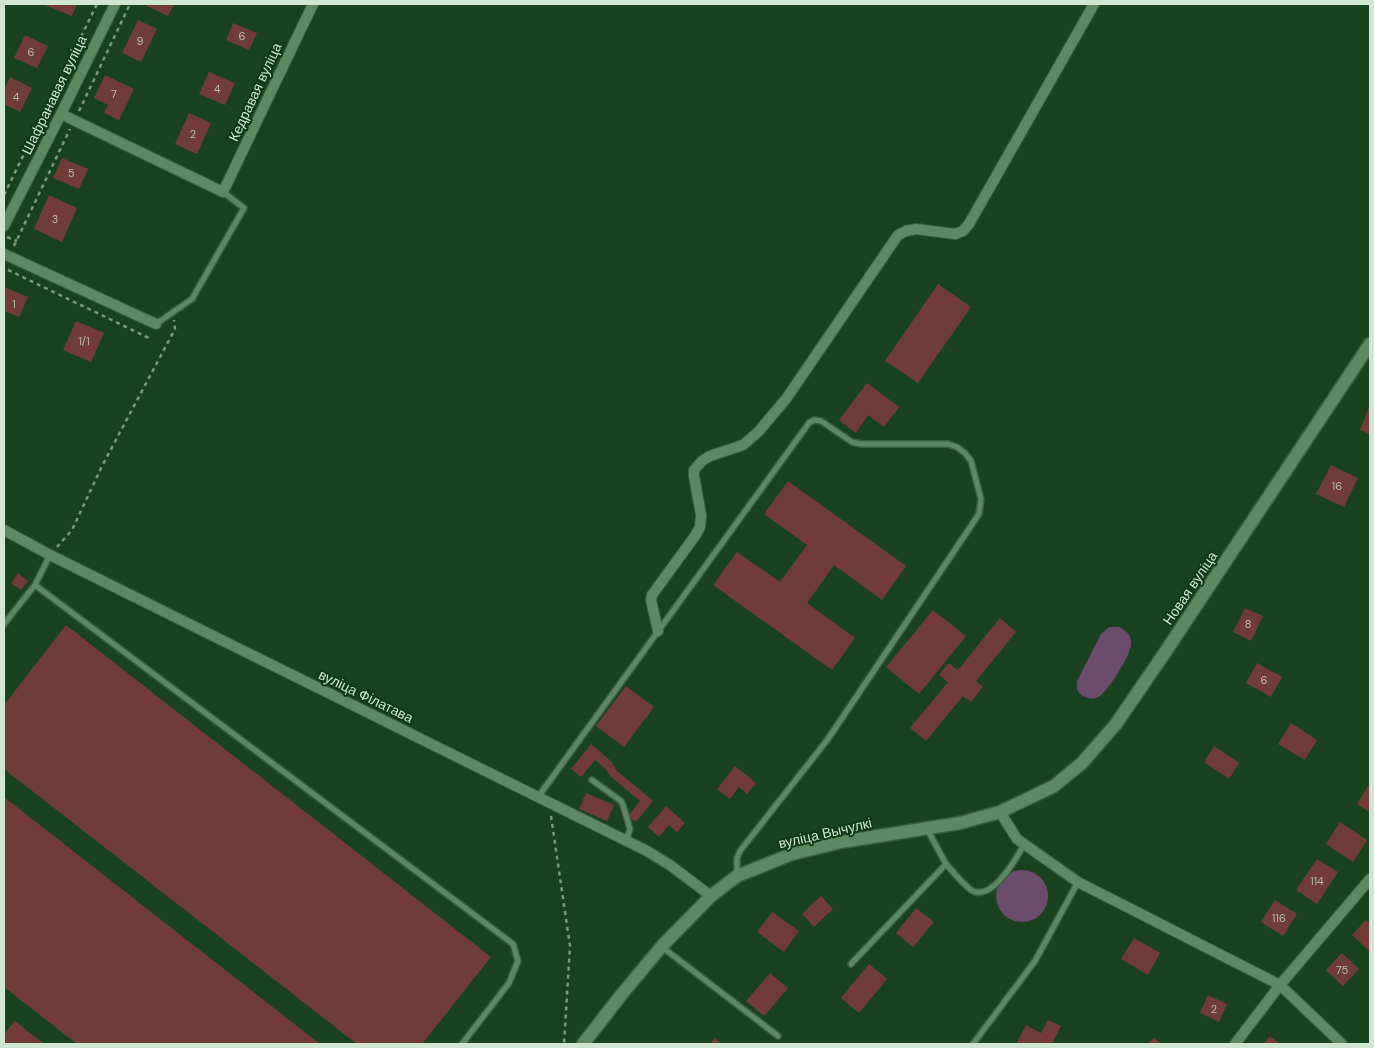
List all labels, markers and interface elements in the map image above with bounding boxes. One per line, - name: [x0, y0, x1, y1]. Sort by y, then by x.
- house number: 6: [239, 29, 246, 43]
- street label: Шафранавая вуліца: [17, 32, 91, 158]
- house number: 9: [137, 34, 144, 48]
- street label: Кедравая вуліца: [224, 40, 286, 144]
- house number: 6: [28, 45, 35, 59]
- house number: 4: [214, 82, 221, 96]
- house number: 7: [111, 87, 117, 101]
- house number: 4: [13, 90, 20, 104]
- house number: 2: [190, 127, 196, 141]
- house number: 5: [68, 166, 75, 180]
- house number: 3: [52, 212, 58, 226]
- house number: 1: [12, 297, 16, 311]
- house number: 1/1: [78, 334, 90, 348]
- house number: 16: [1332, 479, 1342, 493]
- street label: Новая вуліца: [1159, 547, 1221, 628]
- house number: 8: [1245, 617, 1251, 631]
- street label: вуліца Філатава: [316, 665, 416, 727]
- house number: 6: [1261, 673, 1268, 687]
- street label: вуліца Вычулкі: [776, 813, 874, 853]
- house number: 114: [1310, 874, 1324, 888]
- house number: 116: [1272, 911, 1286, 925]
- house number: 75: [1336, 963, 1348, 977]
- house number: 2: [1211, 1002, 1217, 1016]

